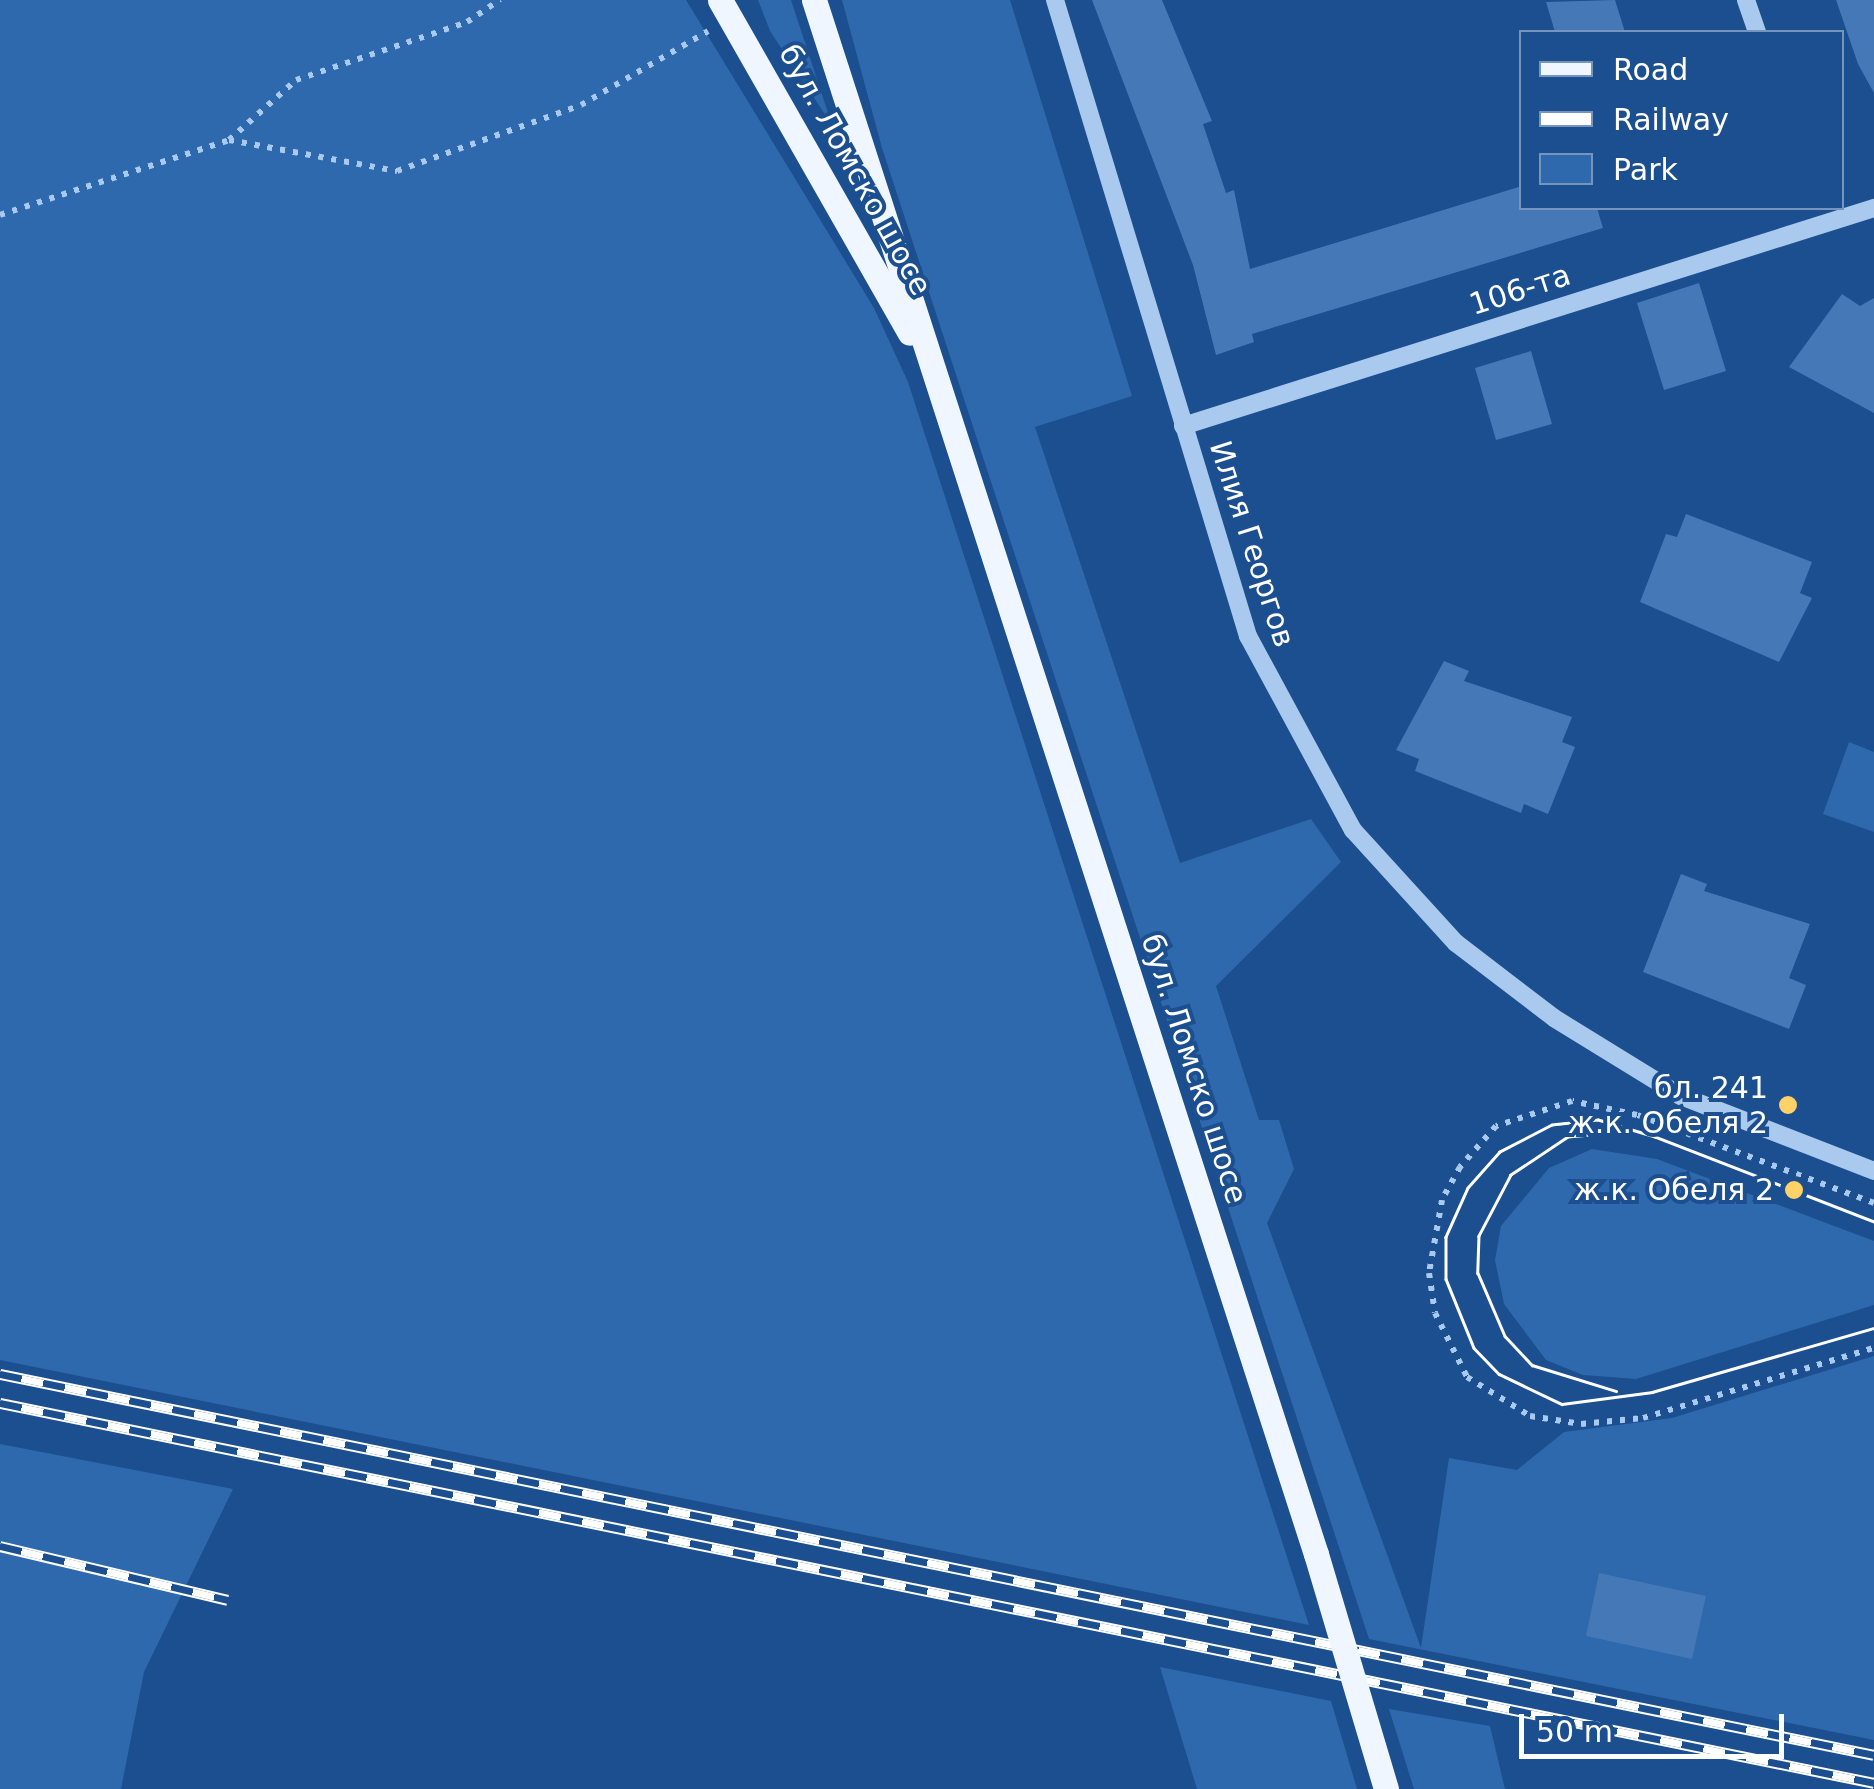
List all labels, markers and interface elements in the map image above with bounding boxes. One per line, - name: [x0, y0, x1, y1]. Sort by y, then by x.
- legend: [1519, 30, 1844, 210]
- street label: бул. Ломско шосе: [771, 38, 939, 302]
- text: Road: [1613, 52, 1688, 87]
- text: Railway: [1613, 102, 1729, 137]
- text: Park: [1613, 152, 1678, 187]
- street label: 106-та: [1465, 257, 1575, 323]
- street label: Илия Георгов: [1202, 436, 1302, 652]
- street label: бул. Ломско шосе: [1133, 930, 1255, 1208]
- place label: бл. 241 ж.к. Обеля 2: [1568, 1070, 1768, 1140]
- marker: бл. 241 ж.к. Обеля 2: [1777, 1094, 1799, 1116]
- place label: ж.к. Обеля 2: [1574, 1172, 1774, 1208]
- marker: ж.к. Обеля 2: [1783, 1179, 1805, 1201]
- scale bar: [1524, 1694, 1789, 1756]
- text: 50 m: [1536, 1714, 1613, 1749]

